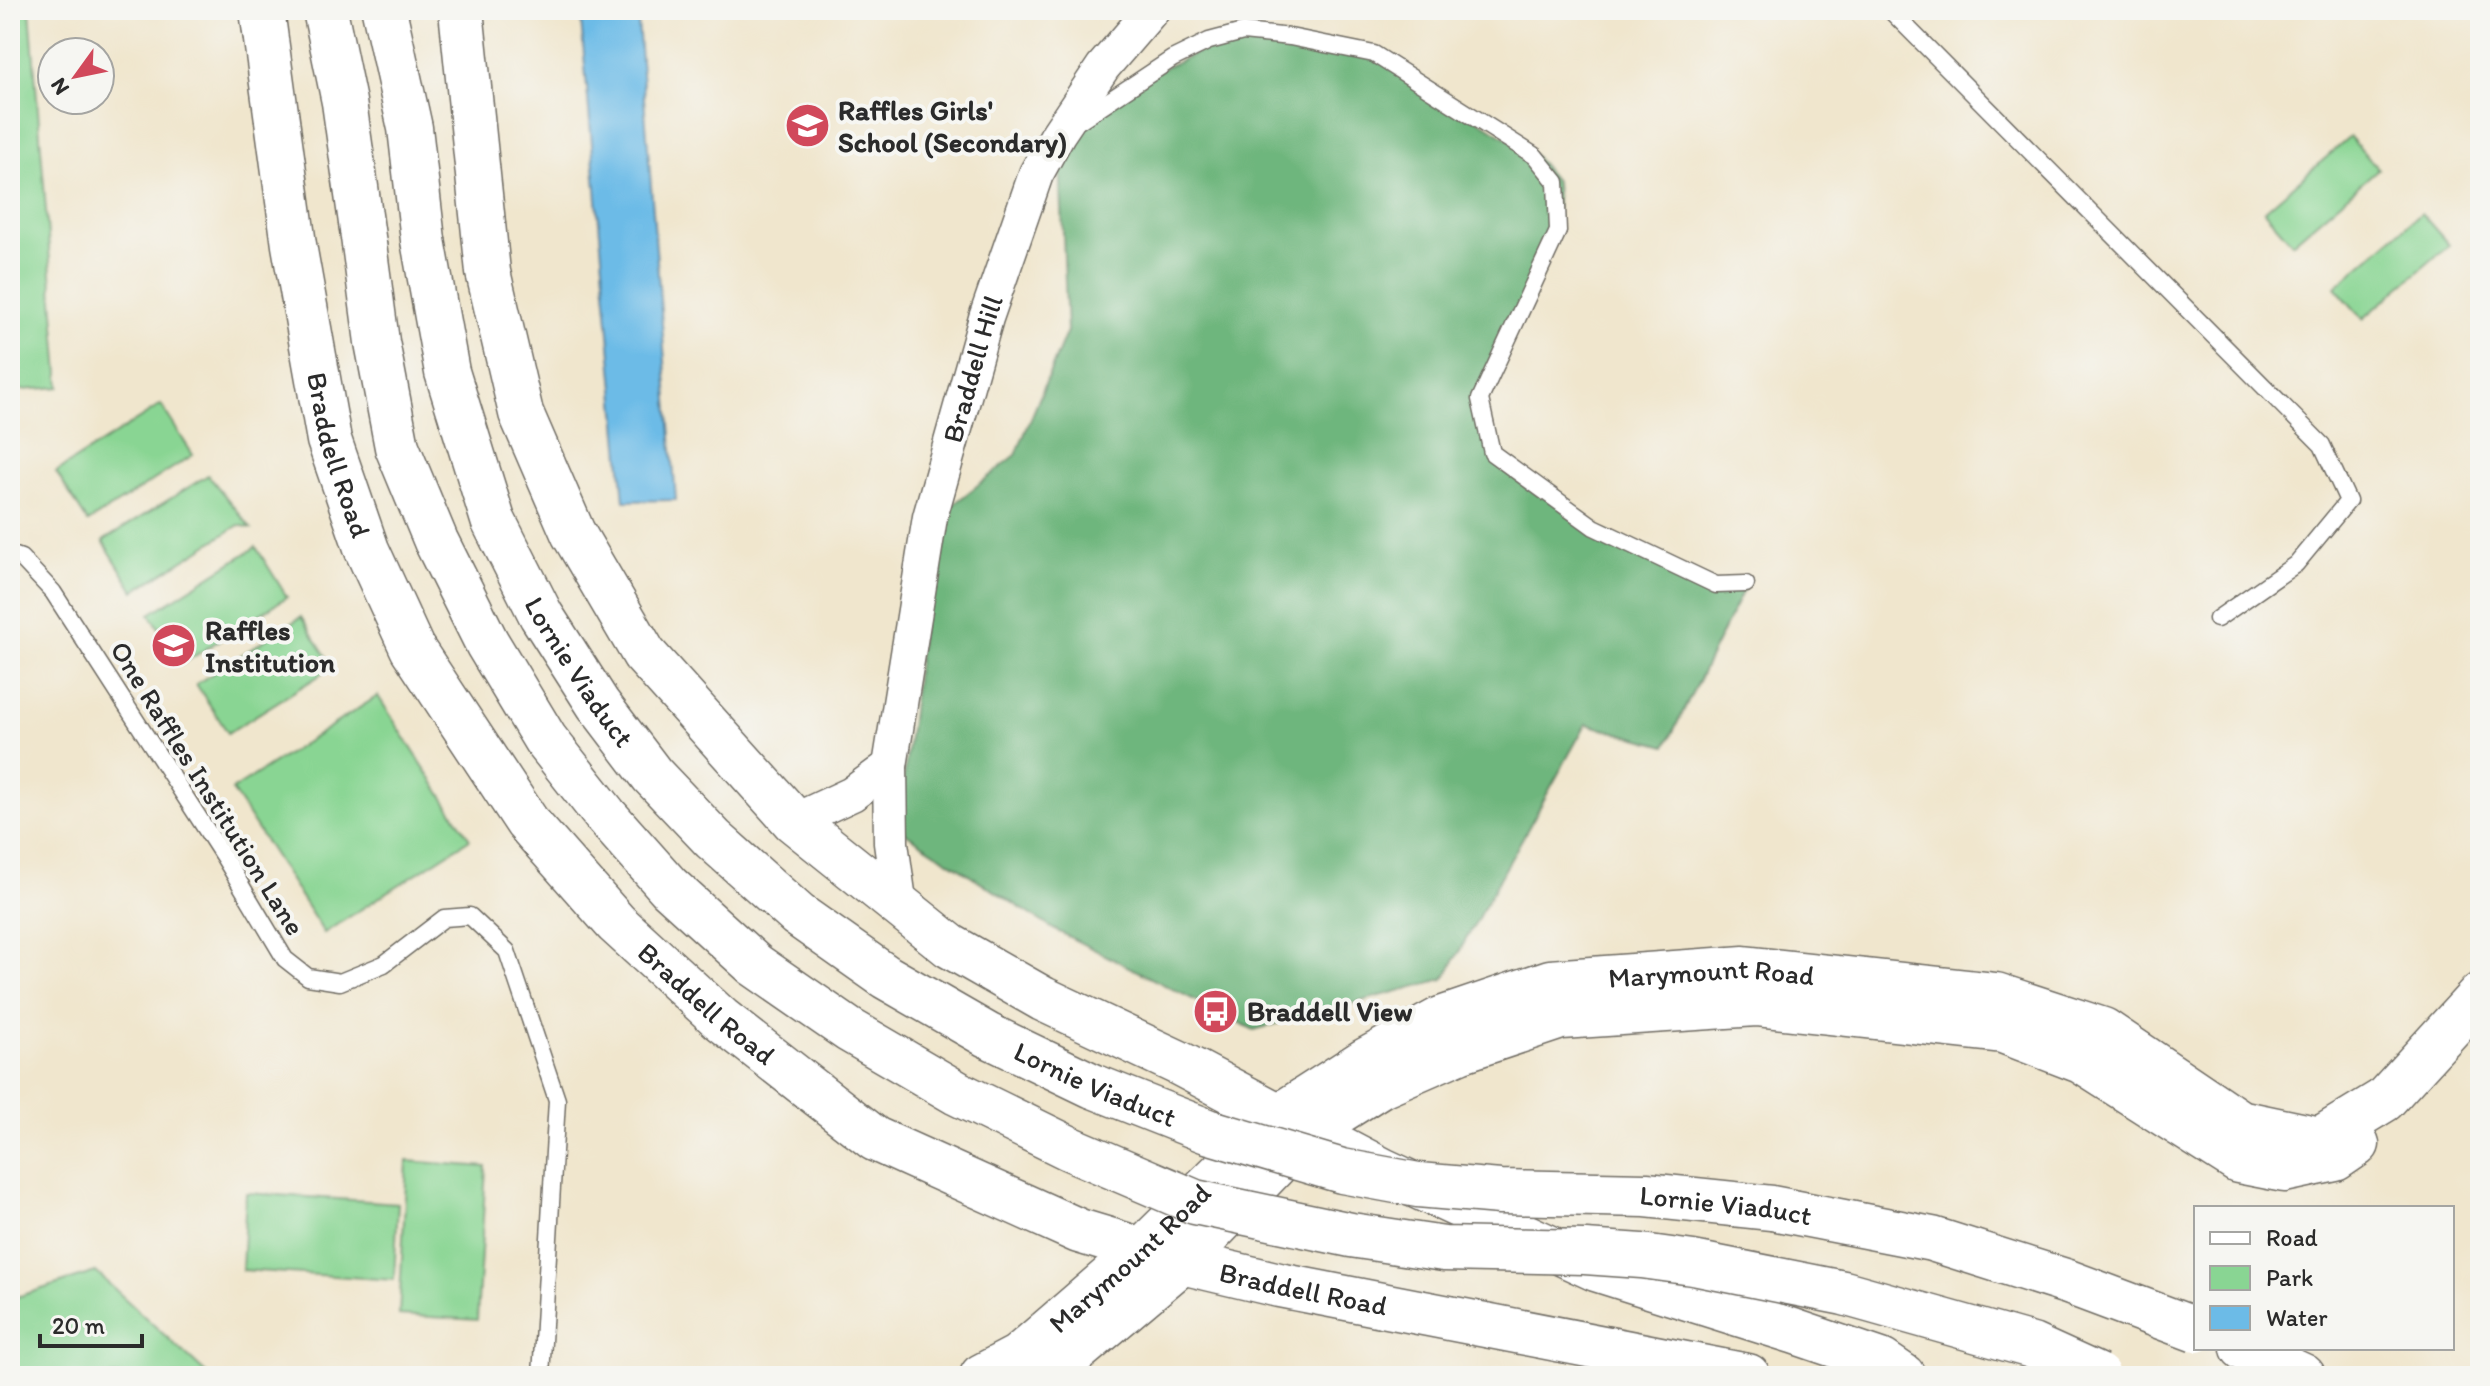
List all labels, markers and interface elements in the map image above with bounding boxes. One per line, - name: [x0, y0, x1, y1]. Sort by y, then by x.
- north arrow: [36, 36, 116, 116]
- text: N: [44, 73, 75, 100]
- place label: Raffles Girls' School (Secondary): [838, 93, 1067, 159]
- school or university icon: Raffles Girls' School (Secondary): [783, 102, 831, 150]
- street label: Braddell Hill: [935, 290, 1010, 446]
- street label: Braddell Road: [300, 370, 378, 542]
- street label: Lornie Viaduct: [518, 591, 641, 754]
- place label: Raffles Institution: [205, 613, 335, 679]
- school or university icon: Raffles Institution: [150, 622, 198, 670]
- street label: One Raffles Institution Lane: [103, 635, 313, 941]
- street label: Braddell Road: [631, 935, 782, 1072]
- street label: Marymount Road: [1607, 951, 1816, 995]
- bus stop icon: Braddell View: [1192, 987, 1240, 1035]
- place label: Braddell View: [1247, 994, 1412, 1028]
- street label: Lornie Viaduct: [1009, 1034, 1181, 1134]
- street label: Marymount Road: [1042, 1176, 1218, 1340]
- street label: Lornie Viaduct: [1638, 1177, 1815, 1232]
- legend: [2194, 1206, 2454, 1350]
- text: Road: [2266, 1223, 2318, 1252]
- street label: Braddell Road: [1216, 1255, 1390, 1323]
- text: Park: [2266, 1263, 2313, 1292]
- scale bar: [40, 1298, 142, 1348]
- text: Water: [2266, 1303, 2328, 1332]
- text: 20 m: [52, 1311, 105, 1340]

